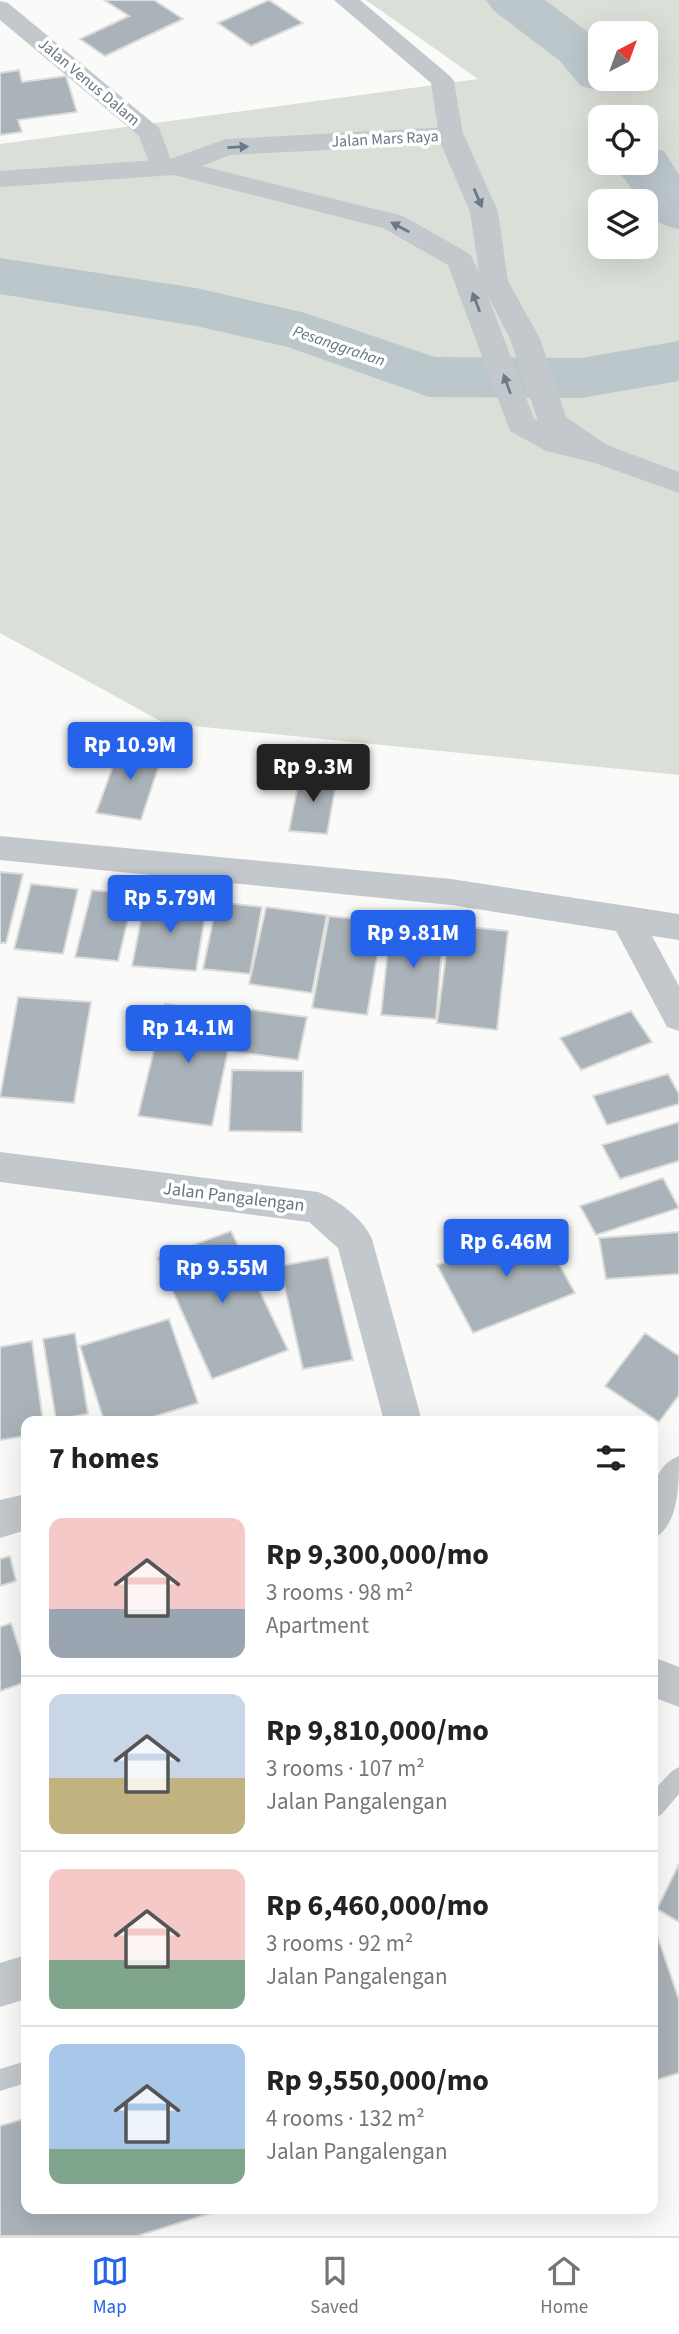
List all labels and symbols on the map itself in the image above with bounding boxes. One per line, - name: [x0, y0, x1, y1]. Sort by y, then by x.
- north arrow: [588, 21, 658, 91]
- street label: Jalan Venus Dalam: [34, 33, 144, 131]
- street label: Jalan Mars Raya: [331, 125, 439, 153]
- one-way arrow: [228, 141, 250, 152]
- one-way arrow: [472, 188, 484, 208]
- one-way arrow: [390, 221, 410, 233]
- one-way arrow: [471, 291, 482, 312]
- water label: Pesanggrahan: [290, 320, 388, 372]
- one-way arrow: [501, 373, 512, 394]
- pin: Rp 10.9M: [58, 722, 202, 782]
- pin: Rp 9.3M: [248, 744, 378, 804]
- pin: Rp 5.79M: [98, 876, 242, 935]
- pin: Rp 9.81M: [341, 911, 485, 970]
- pin: Rp 14.1M: [116, 1006, 260, 1065]
- street label: Jalan Pangalengan: [162, 1176, 306, 1218]
- pin: Rp 6.46M: [434, 1220, 578, 1279]
- pin: Rp 9.55M: [150, 1246, 294, 1305]

